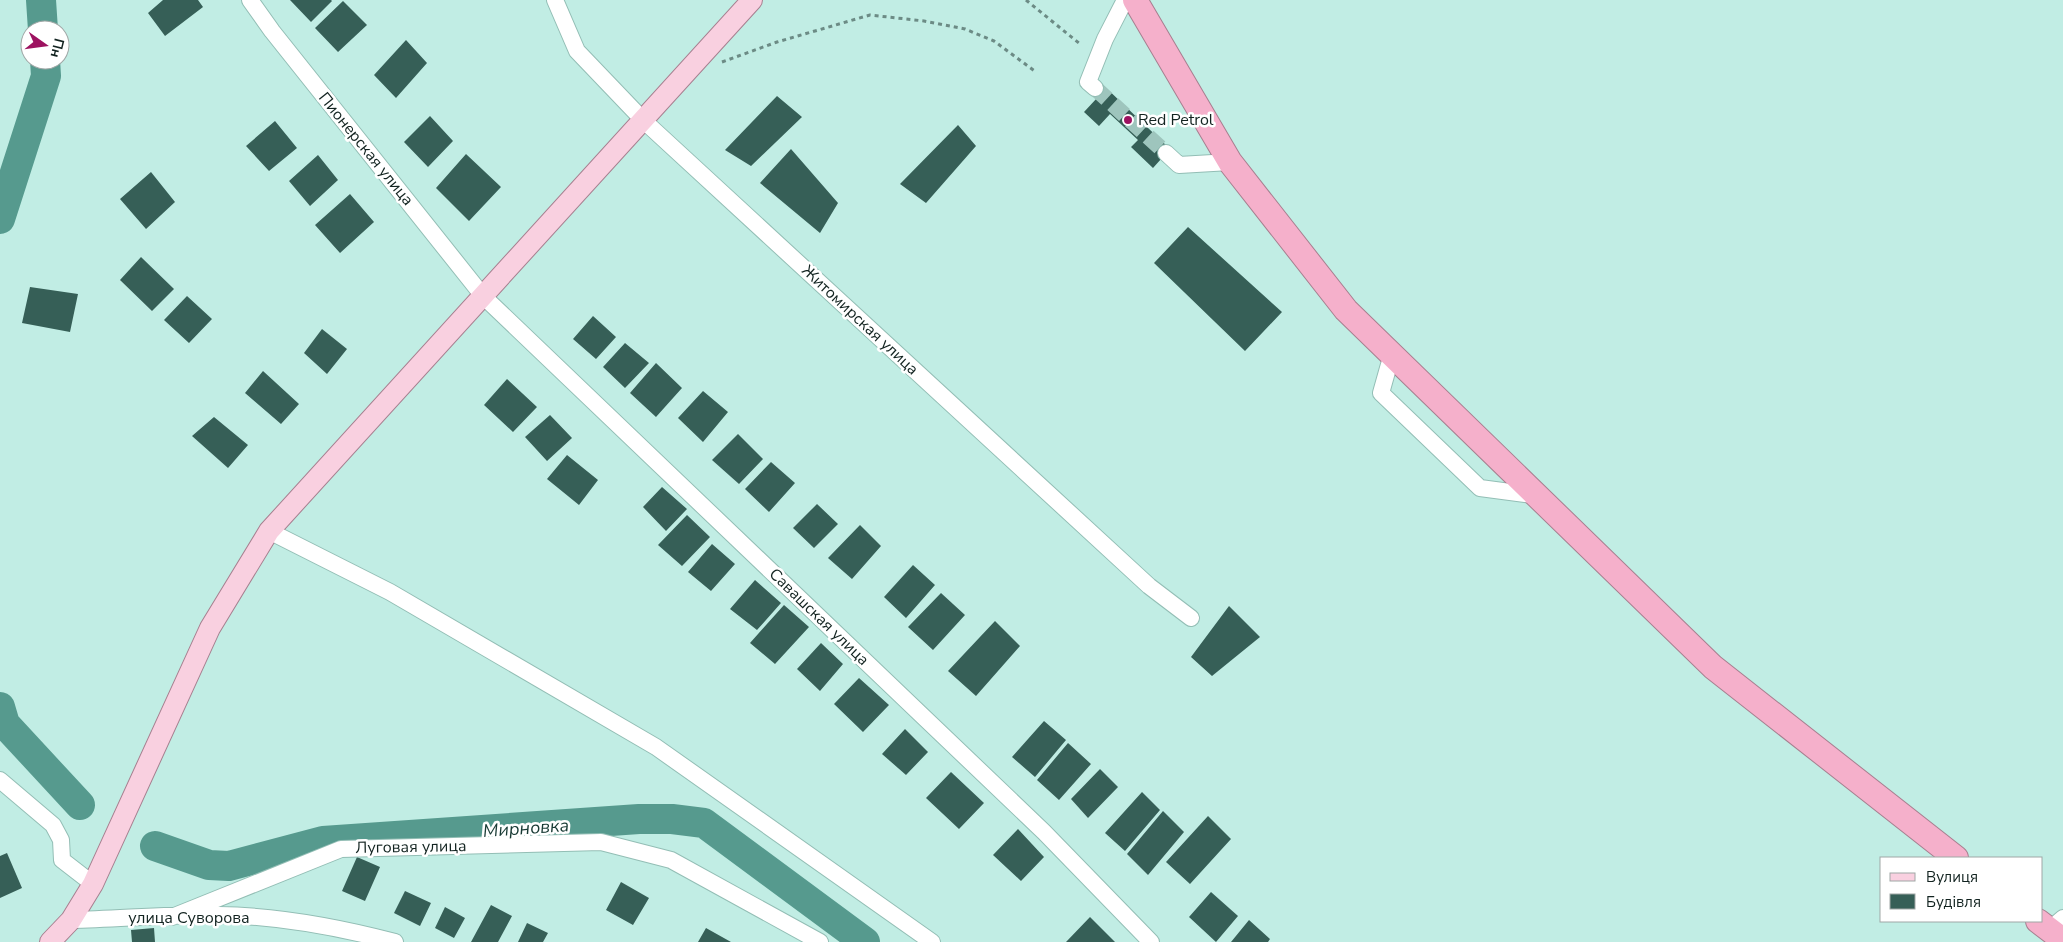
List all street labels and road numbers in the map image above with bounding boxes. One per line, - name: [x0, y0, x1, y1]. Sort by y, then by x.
- street label: Пионерская улица: [313, 88, 419, 210]
- street label: Житомирская улица: [797, 260, 923, 380]
- street label: Савашская улица: [764, 563, 874, 671]
- street label: Луговая улица: [355, 835, 467, 859]
- street label: улица Суворова: [128, 907, 250, 929]

